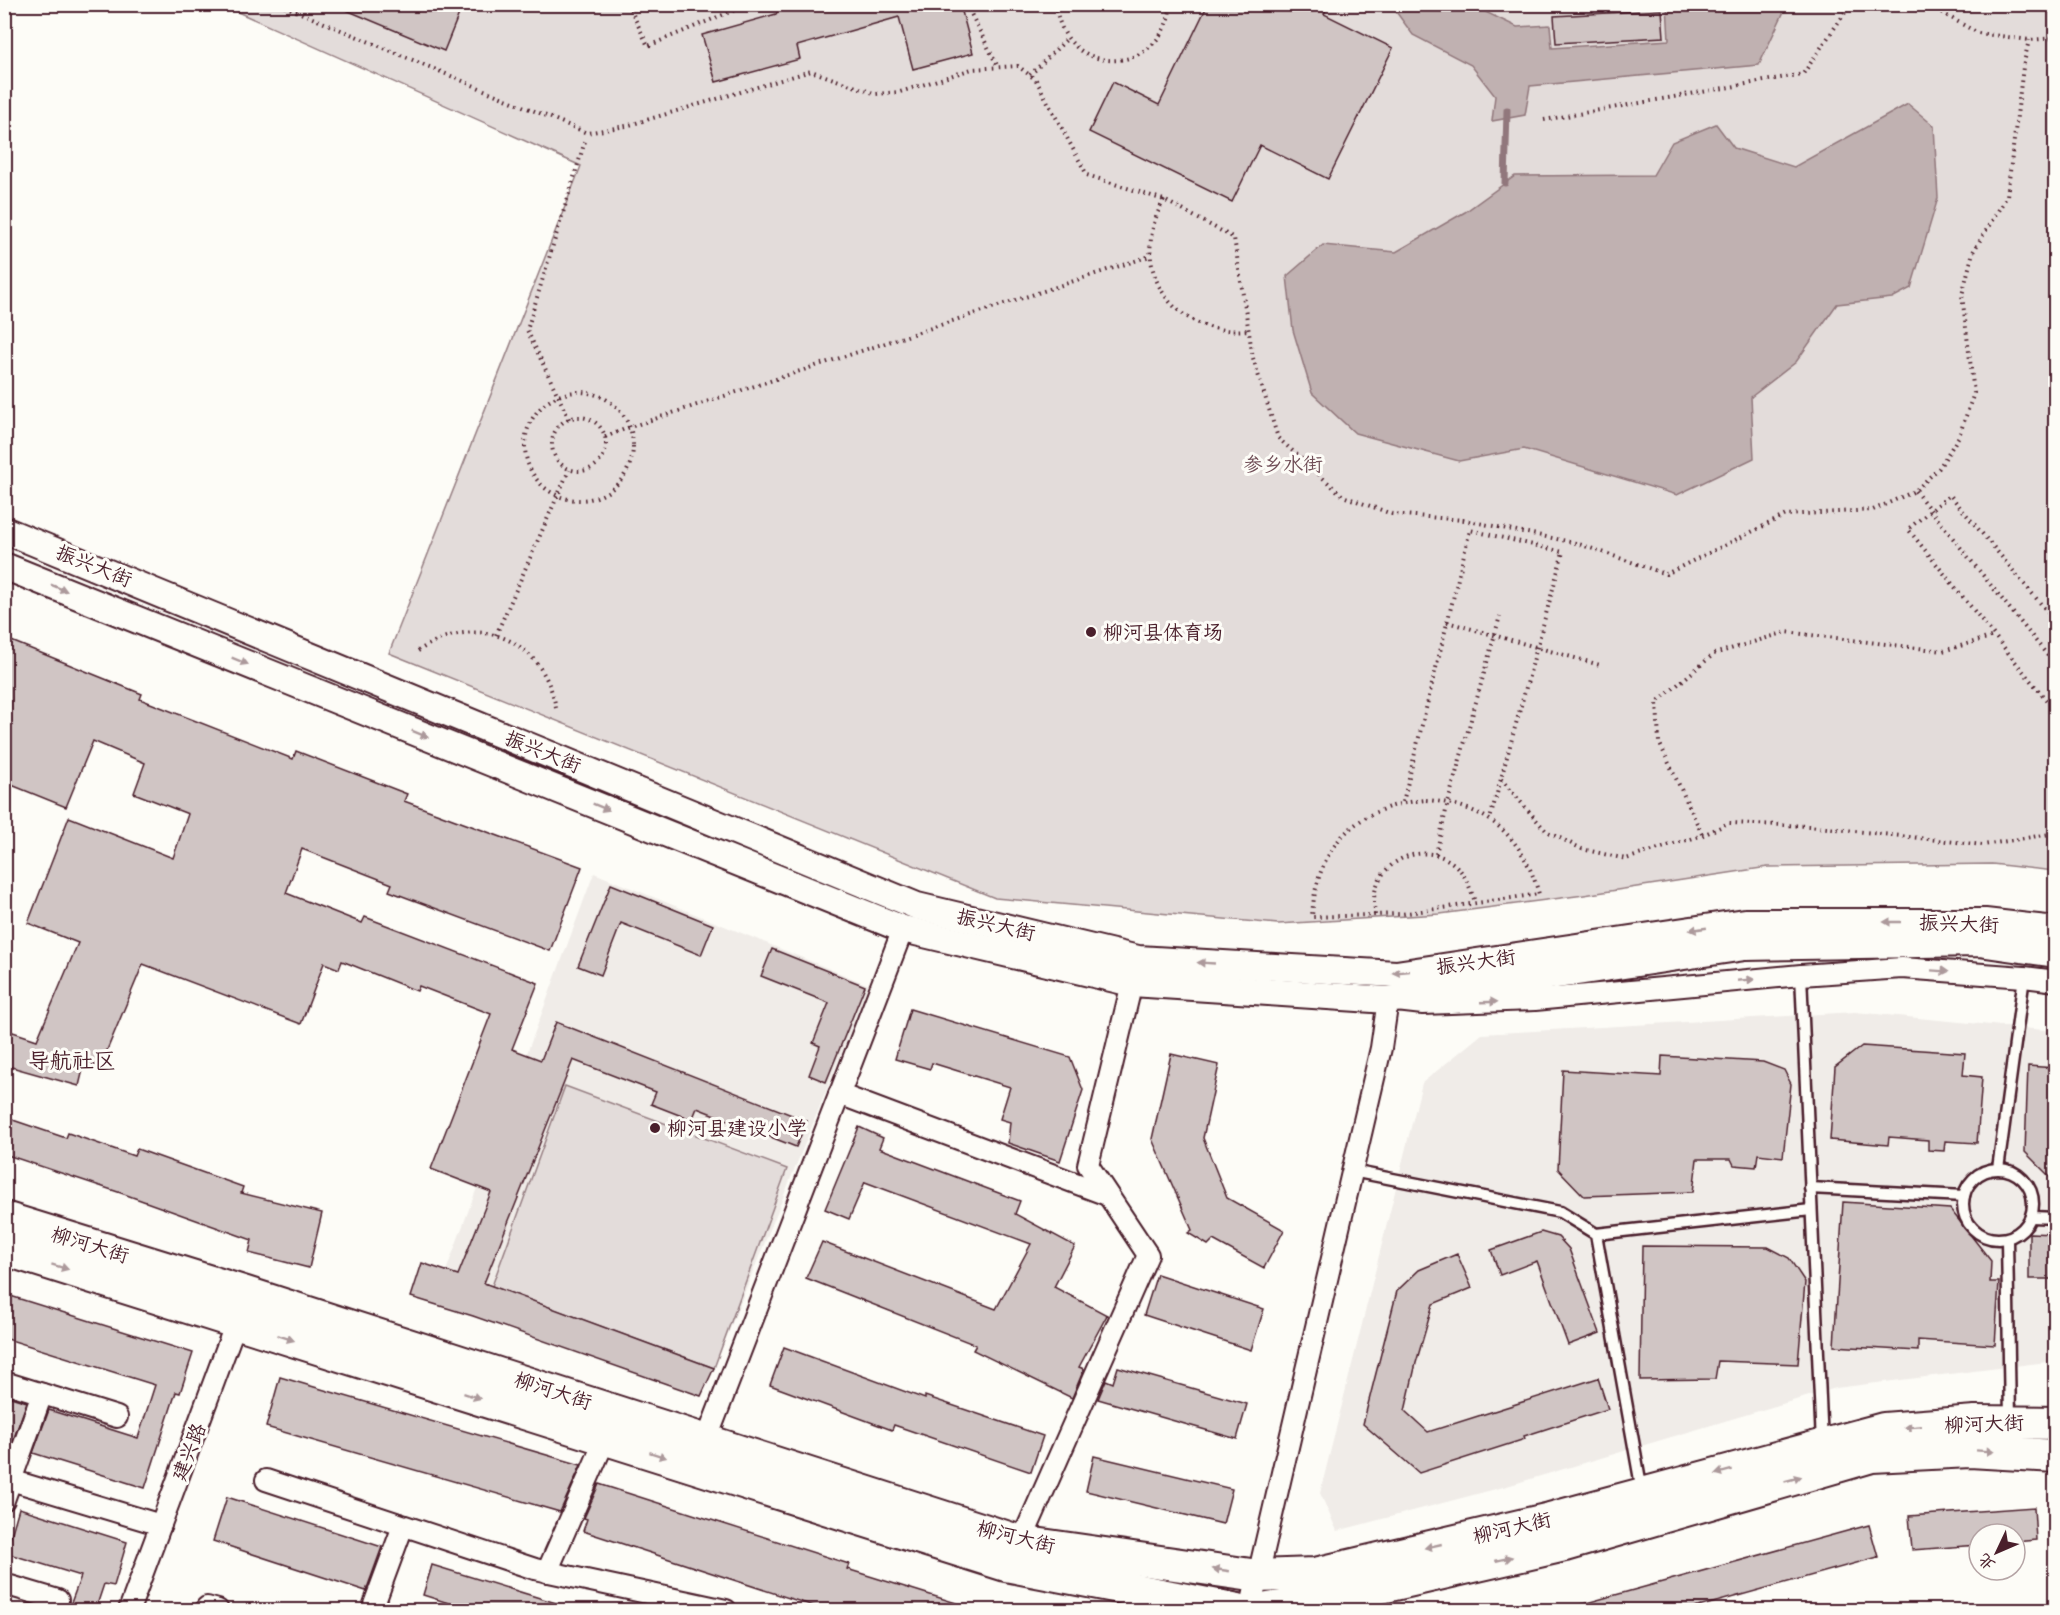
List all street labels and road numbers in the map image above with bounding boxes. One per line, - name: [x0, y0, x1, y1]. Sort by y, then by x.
- street label: 振兴大街: [53, 540, 135, 592]
- street label: 振兴大街: [502, 726, 584, 778]
- street label: 振兴大街: [954, 905, 1038, 945]
- street label: 振兴大街: [1919, 911, 1999, 937]
- street label: 振兴大街: [1435, 945, 1517, 979]
- street label: 柳河大街: [48, 1222, 132, 1268]
- street label: 柳河大街: [511, 1368, 595, 1414]
- street label: 柳河大街: [1944, 1411, 2024, 1437]
- street label: 建兴路: [168, 1419, 211, 1484]
- street label: 柳河大街: [1470, 1508, 1554, 1548]
- street label: 柳河大街: [974, 1516, 1058, 1558]

